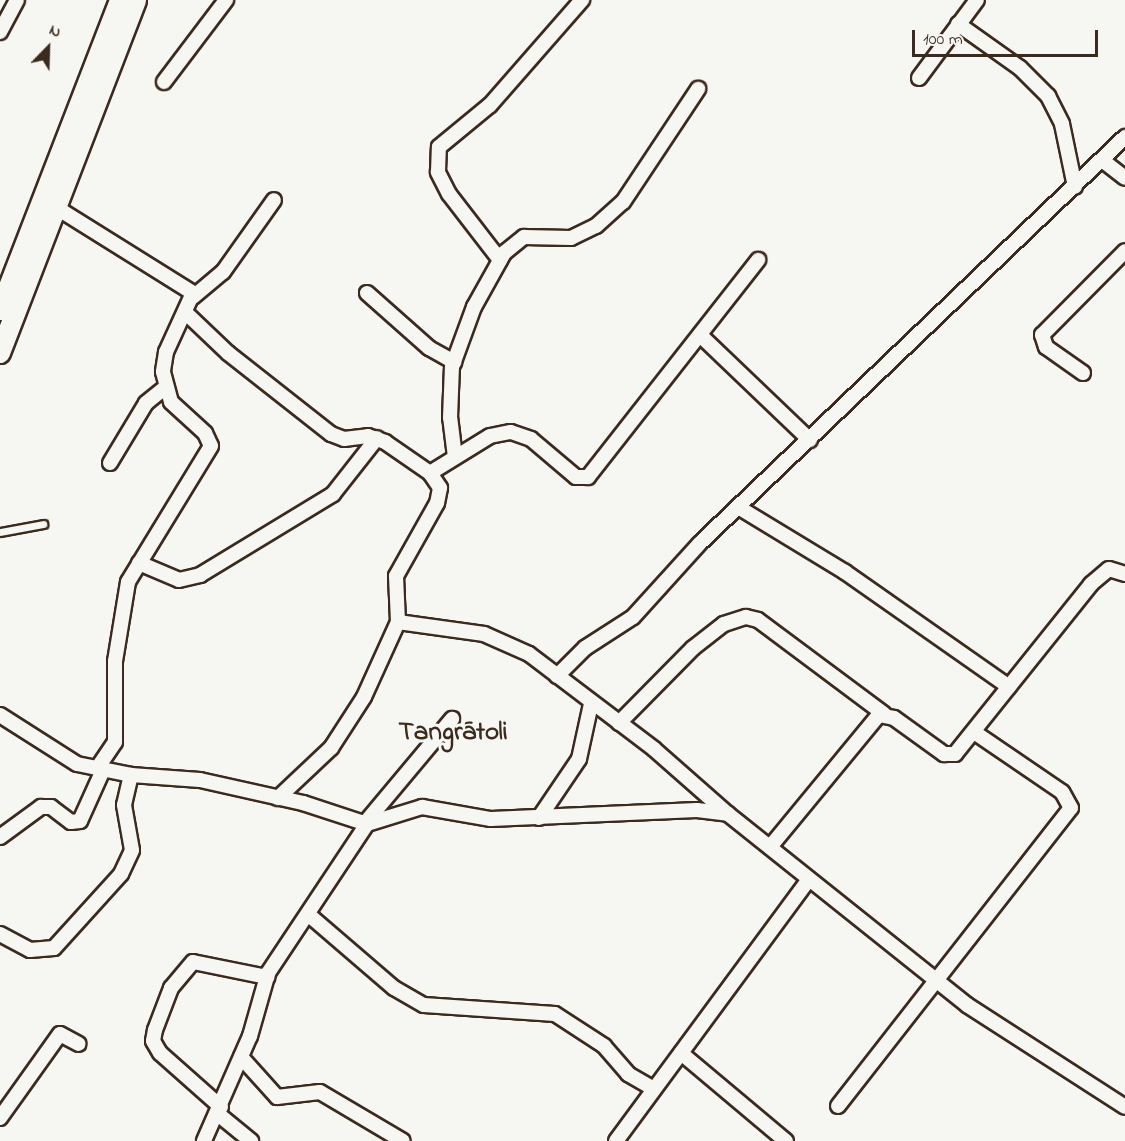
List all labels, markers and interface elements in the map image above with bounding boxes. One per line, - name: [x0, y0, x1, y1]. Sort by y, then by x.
- north arrow: [18, 18, 78, 78]
- text: N: [45, 18, 65, 45]
- scale bar: [915, 18, 1101, 56]
- text: 100 m: [923, 27, 963, 53]
- district label: Tangrātoli: [398, 717, 508, 749]

